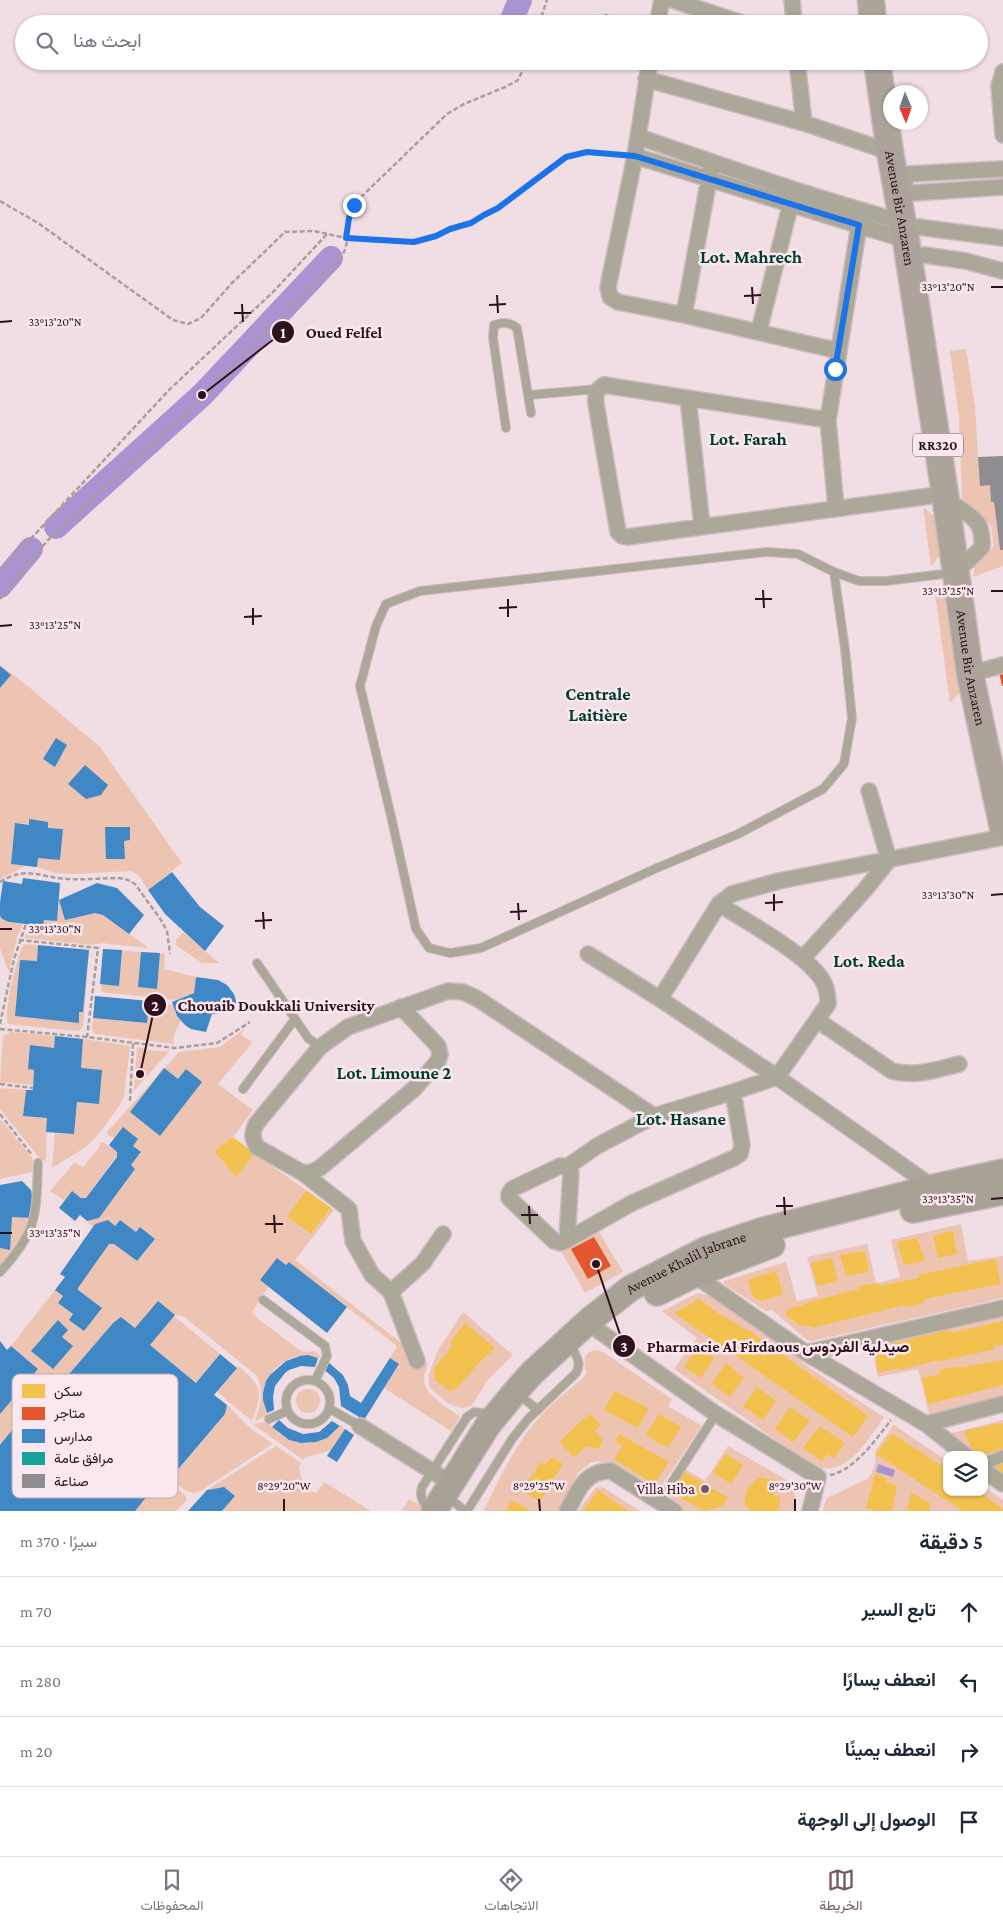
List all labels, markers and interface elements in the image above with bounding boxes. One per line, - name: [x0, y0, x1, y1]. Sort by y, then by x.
- search box: [15, 15, 988, 70]
- icon: search: [33, 29, 61, 57]
- text: ابحث هنا: [73, 30, 142, 51]
- north arrow: [883, 85, 928, 130]
- street label: Avenue Bir Anzaren: [882, 149, 918, 267]
- route end: [343, 194, 366, 217]
- district label: Lot. Mahrech: [700, 247, 803, 267]
- text: 33°13'20"N: [921, 280, 975, 294]
- text: 33°13'20"N: [28, 315, 82, 329]
- callout: Oued Felfel: [271, 317, 392, 348]
- text: Oued Felfel: [306, 324, 383, 341]
- text: 1: [280, 325, 286, 341]
- route start: [824, 358, 847, 381]
- district label: Lot. Farah: [709, 429, 787, 449]
- road number: RR320: [913, 434, 963, 456]
- text: 33°13'25"N: [922, 584, 974, 598]
- street label: Avenue Bir Anzaren: [953, 609, 989, 727]
- text: 33°13'25"N: [29, 618, 81, 632]
- district label: Centrale Laitière: [565, 684, 631, 725]
- text: 33°13'30"N: [922, 888, 974, 902]
- text: 33°13'30"N: [29, 922, 81, 936]
- district label: Lot. Reda: [833, 951, 905, 971]
- callout: Chouaib Doukkali University: [142, 990, 384, 1021]
- text: Chouaib Doukkali University: [178, 997, 375, 1014]
- text: 2: [151, 998, 159, 1014]
- district label: Lot. Limoune 2: [336, 1063, 452, 1083]
- district label: Lot. Hasane: [636, 1109, 726, 1129]
- text: 33°13'35"N: [922, 1192, 974, 1206]
- text: 33°13'35"N: [29, 1226, 81, 1240]
- street label: Avenue Khalil Jabrane: [622, 1228, 749, 1297]
- callout: Pharmacie Al Firdaous صيدلية الفردوس: [612, 1331, 919, 1362]
- text: Pharmacie Al Firdaous صيدلية الفردوس: [647, 1338, 909, 1357]
- text: 3: [620, 1339, 628, 1355]
- legend: [12, 1374, 178, 1498]
- text: سكن: [54, 1383, 82, 1400]
- text: متاجر: [53, 1405, 85, 1422]
- text: مدارس: [54, 1428, 92, 1445]
- text: مرافق عامة: [54, 1450, 114, 1467]
- map controls: [943, 1451, 988, 1496]
- button: layers: [943, 1451, 988, 1496]
- text: صناعة: [54, 1473, 89, 1489]
- text: 8°29'20"W: [257, 1479, 311, 1493]
- text: 8°29'25"W: [513, 1479, 565, 1493]
- text: 8°29'30"W: [769, 1479, 822, 1493]
- place label: Villa Hiba: [637, 1481, 695, 1497]
- marker: Villa Hiba: [699, 1483, 711, 1495]
- text: 5 دقيقة: [919, 1530, 983, 1554]
- text: سيرًا · 370 m: [20, 1533, 97, 1550]
- icon: ahead: [955, 1598, 983, 1626]
- text: تابع السير: [861, 1599, 936, 1620]
- text: 70 m: [20, 1603, 52, 1620]
- icon: left: [955, 1668, 983, 1696]
- text: انعطف يسارًا: [842, 1669, 936, 1690]
- text: 280 m: [20, 1673, 61, 1690]
- icon: right: [955, 1738, 983, 1766]
- text: انعطف يمينًا: [845, 1739, 936, 1760]
- text: 20 m: [20, 1743, 53, 1760]
- icon: arrive: [955, 1808, 983, 1836]
- text: الوصول إلى الوجهة: [797, 1809, 936, 1830]
- tab: المحفوظات: [140, 1866, 203, 1918]
- tab: الاتجاهات: [484, 1866, 539, 1918]
- tab: الخريطة: [819, 1866, 863, 1918]

